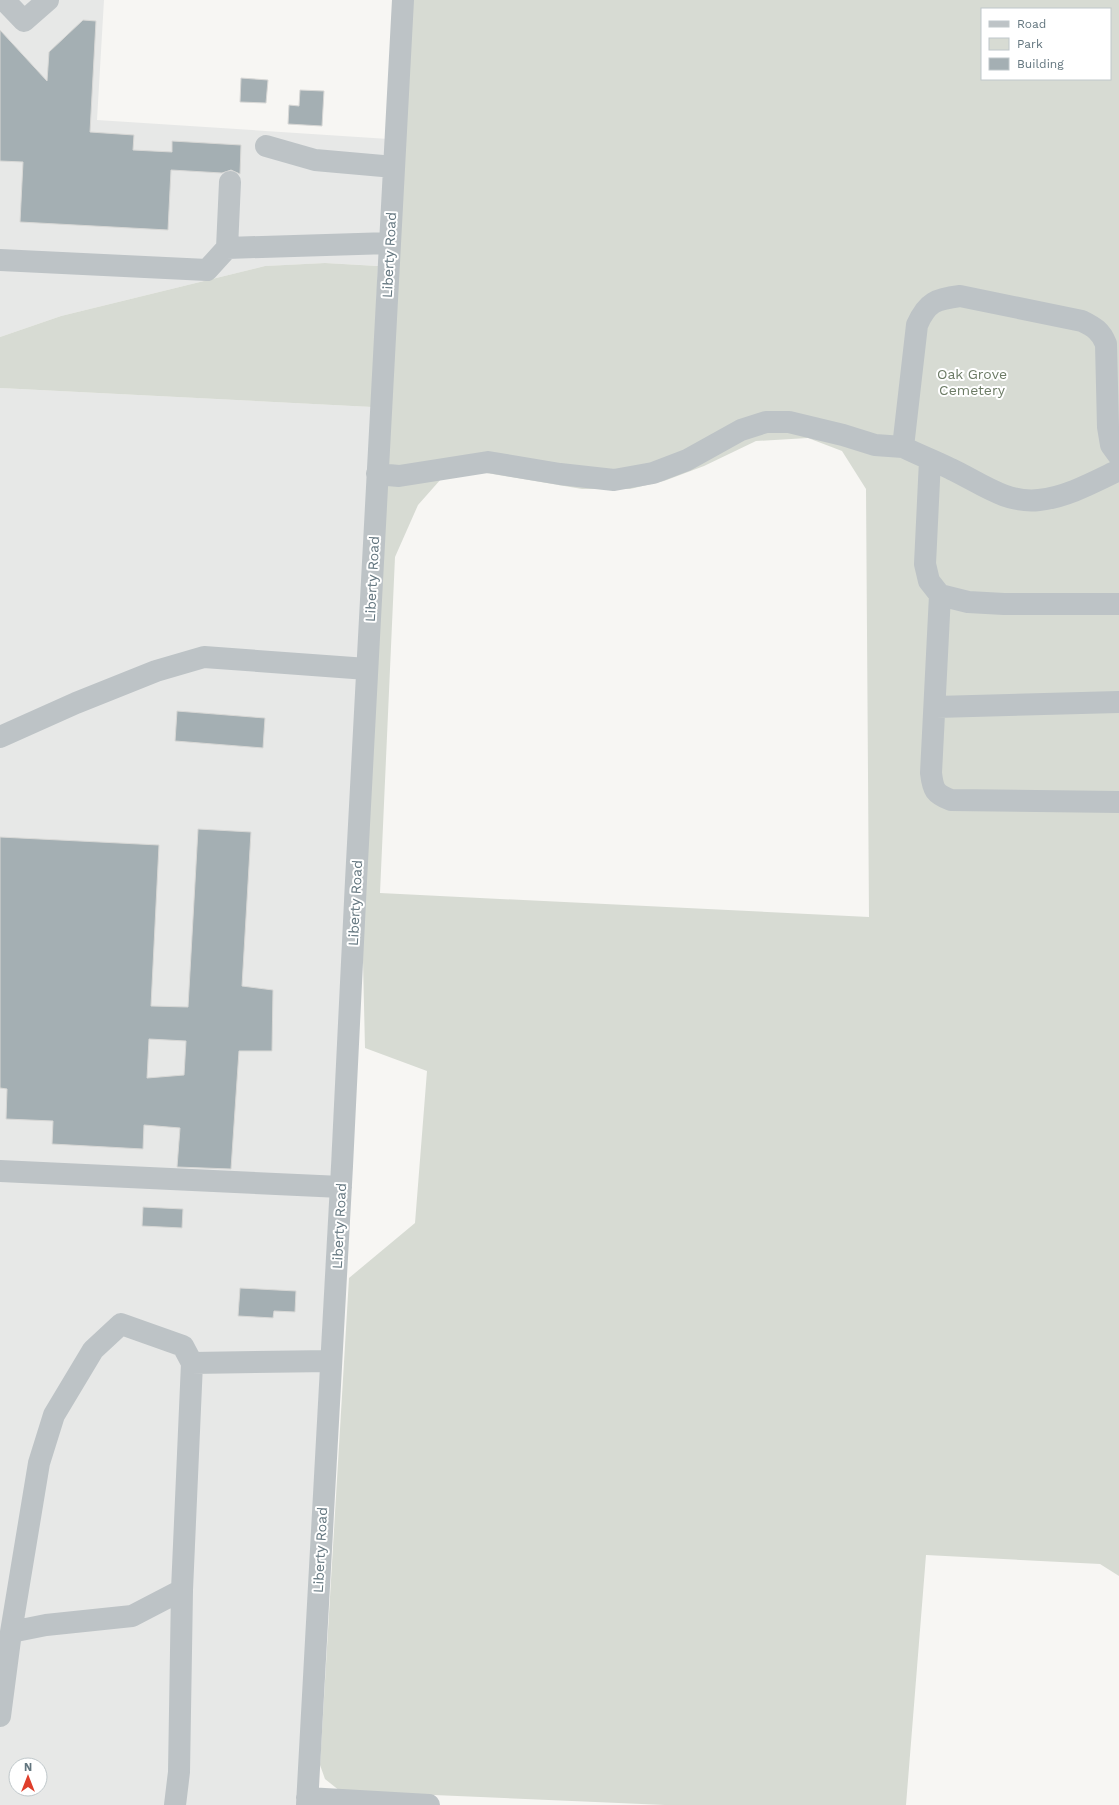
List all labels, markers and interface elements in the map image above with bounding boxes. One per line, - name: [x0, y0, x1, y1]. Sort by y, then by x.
- legend: [981, 8, 1111, 80]
- text: Road: [1017, 17, 1046, 31]
- text: Park: [1017, 37, 1043, 51]
- text: Building: [1017, 57, 1064, 71]
- street label: Liberty Road: [379, 212, 399, 298]
- park label: Oak Grove Cemetery: [937, 366, 1007, 398]
- street label: Liberty Road: [362, 536, 382, 622]
- street label: Liberty Road: [345, 860, 365, 946]
- street label: Liberty Road: [329, 1183, 349, 1269]
- street label: Liberty Road: [310, 1507, 330, 1593]
- north arrow: [8, 1757, 48, 1797]
- text: N: [24, 1761, 32, 1774]

